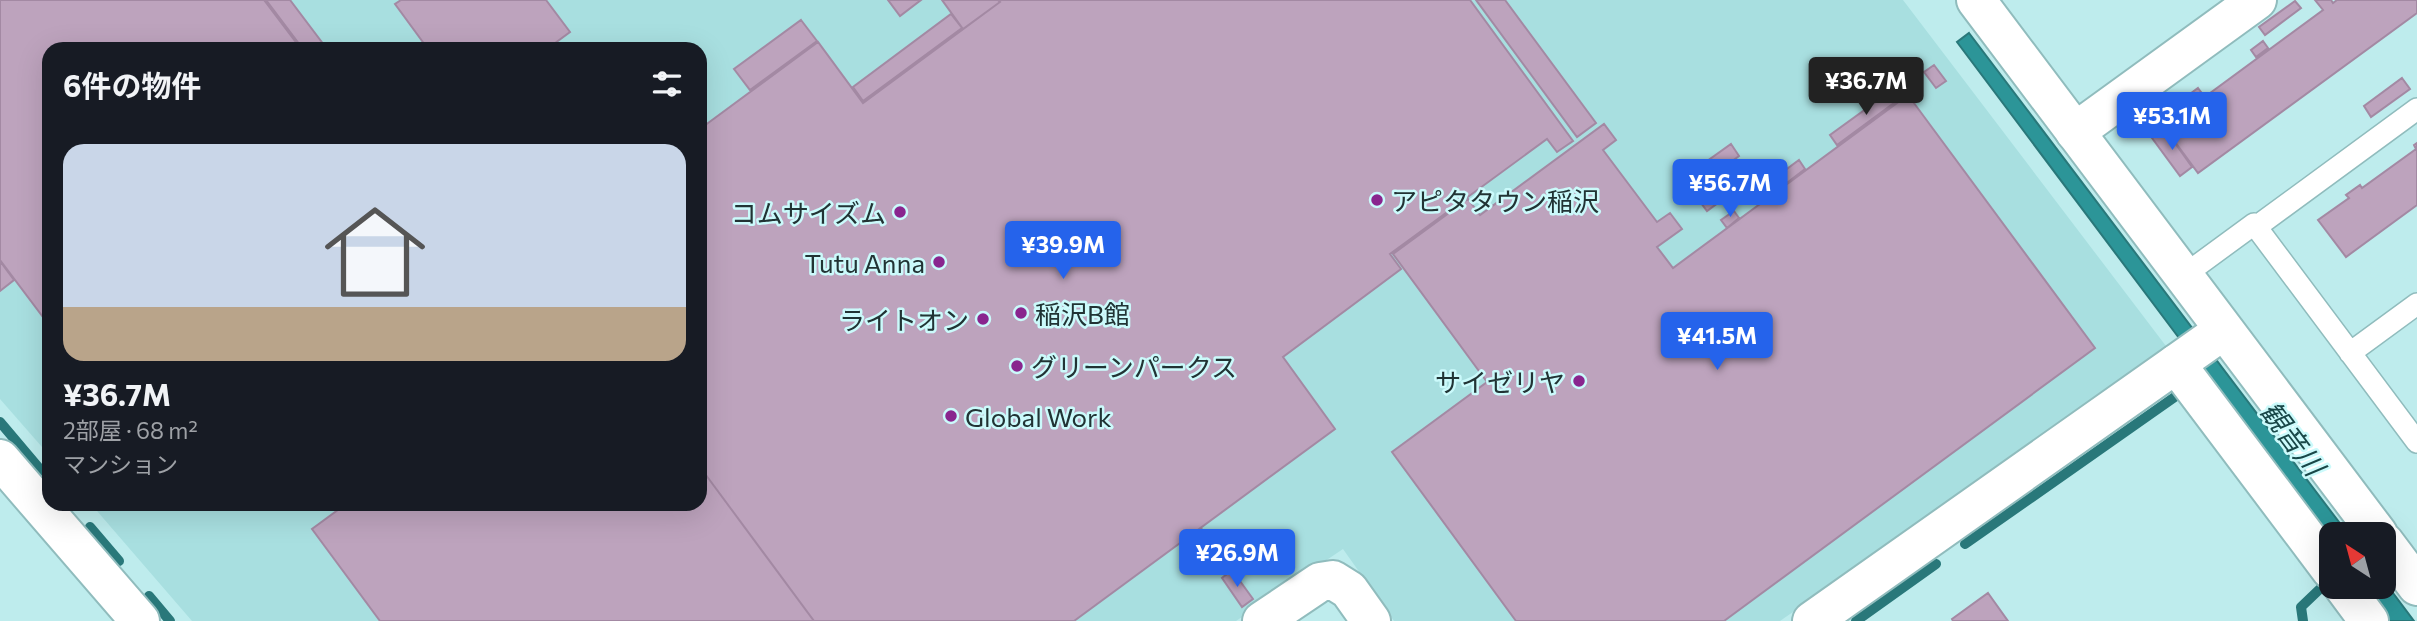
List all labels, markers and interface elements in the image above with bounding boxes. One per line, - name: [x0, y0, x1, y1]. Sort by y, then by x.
- pin: ¥36.7M: [1809, 58, 1923, 117]
- icon: filters: [648, 65, 686, 103]
- text: 6件の物件: [63, 66, 202, 103]
- text: ¥36.7M: [1825, 66, 1907, 94]
- pin: ¥53.1M: [2115, 92, 2229, 152]
- text: ¥53.1M: [2133, 101, 2211, 129]
- pin: ¥56.7M: [1673, 160, 1787, 219]
- text: ¥56.7M: [1689, 168, 1771, 196]
- place label: アピタタウン稲沢: [1391, 185, 1599, 216]
- icon: home: [312, 189, 438, 315]
- marker: アピタタウン稲沢: [1369, 192, 1385, 208]
- place label: コムサイズム: [731, 197, 886, 228]
- marker: コムサイズム: [892, 204, 908, 220]
- pin: ¥39.9M: [1006, 222, 1120, 281]
- text: ¥39.9M: [1021, 230, 1105, 258]
- place label: Tutu Anna: [804, 247, 925, 278]
- marker: Tutu Anna: [931, 254, 947, 270]
- place label: 稲沢B館: [1035, 298, 1130, 329]
- place label: ライトオン: [839, 304, 969, 335]
- marker: 稲沢B館: [1013, 305, 1029, 321]
- marker: ライトオン: [975, 311, 991, 327]
- pin: ¥41.5M: [1660, 312, 1774, 372]
- text: ¥41.5M: [1677, 321, 1757, 349]
- place label: グリーンパークス: [1031, 351, 1237, 382]
- marker: グリーンパークス: [1009, 358, 1025, 374]
- place label: サイゼリヤ: [1435, 366, 1565, 397]
- marker: サイゼリヤ: [1571, 373, 1587, 389]
- text: ¥36.7M: [63, 375, 171, 412]
- water label: 観音川: [2254, 394, 2334, 484]
- place label: Global Work: [965, 401, 1111, 432]
- marker: Global Work: [943, 408, 959, 424]
- text: 2部屋 · 68 m²: [63, 416, 198, 444]
- text: マンション: [63, 450, 178, 478]
- north arrow: [2319, 522, 2396, 598]
- map controls: [2319, 522, 2396, 599]
- pin: ¥26.9M: [1180, 530, 1294, 589]
- text: ¥26.9M: [1195, 538, 1279, 566]

